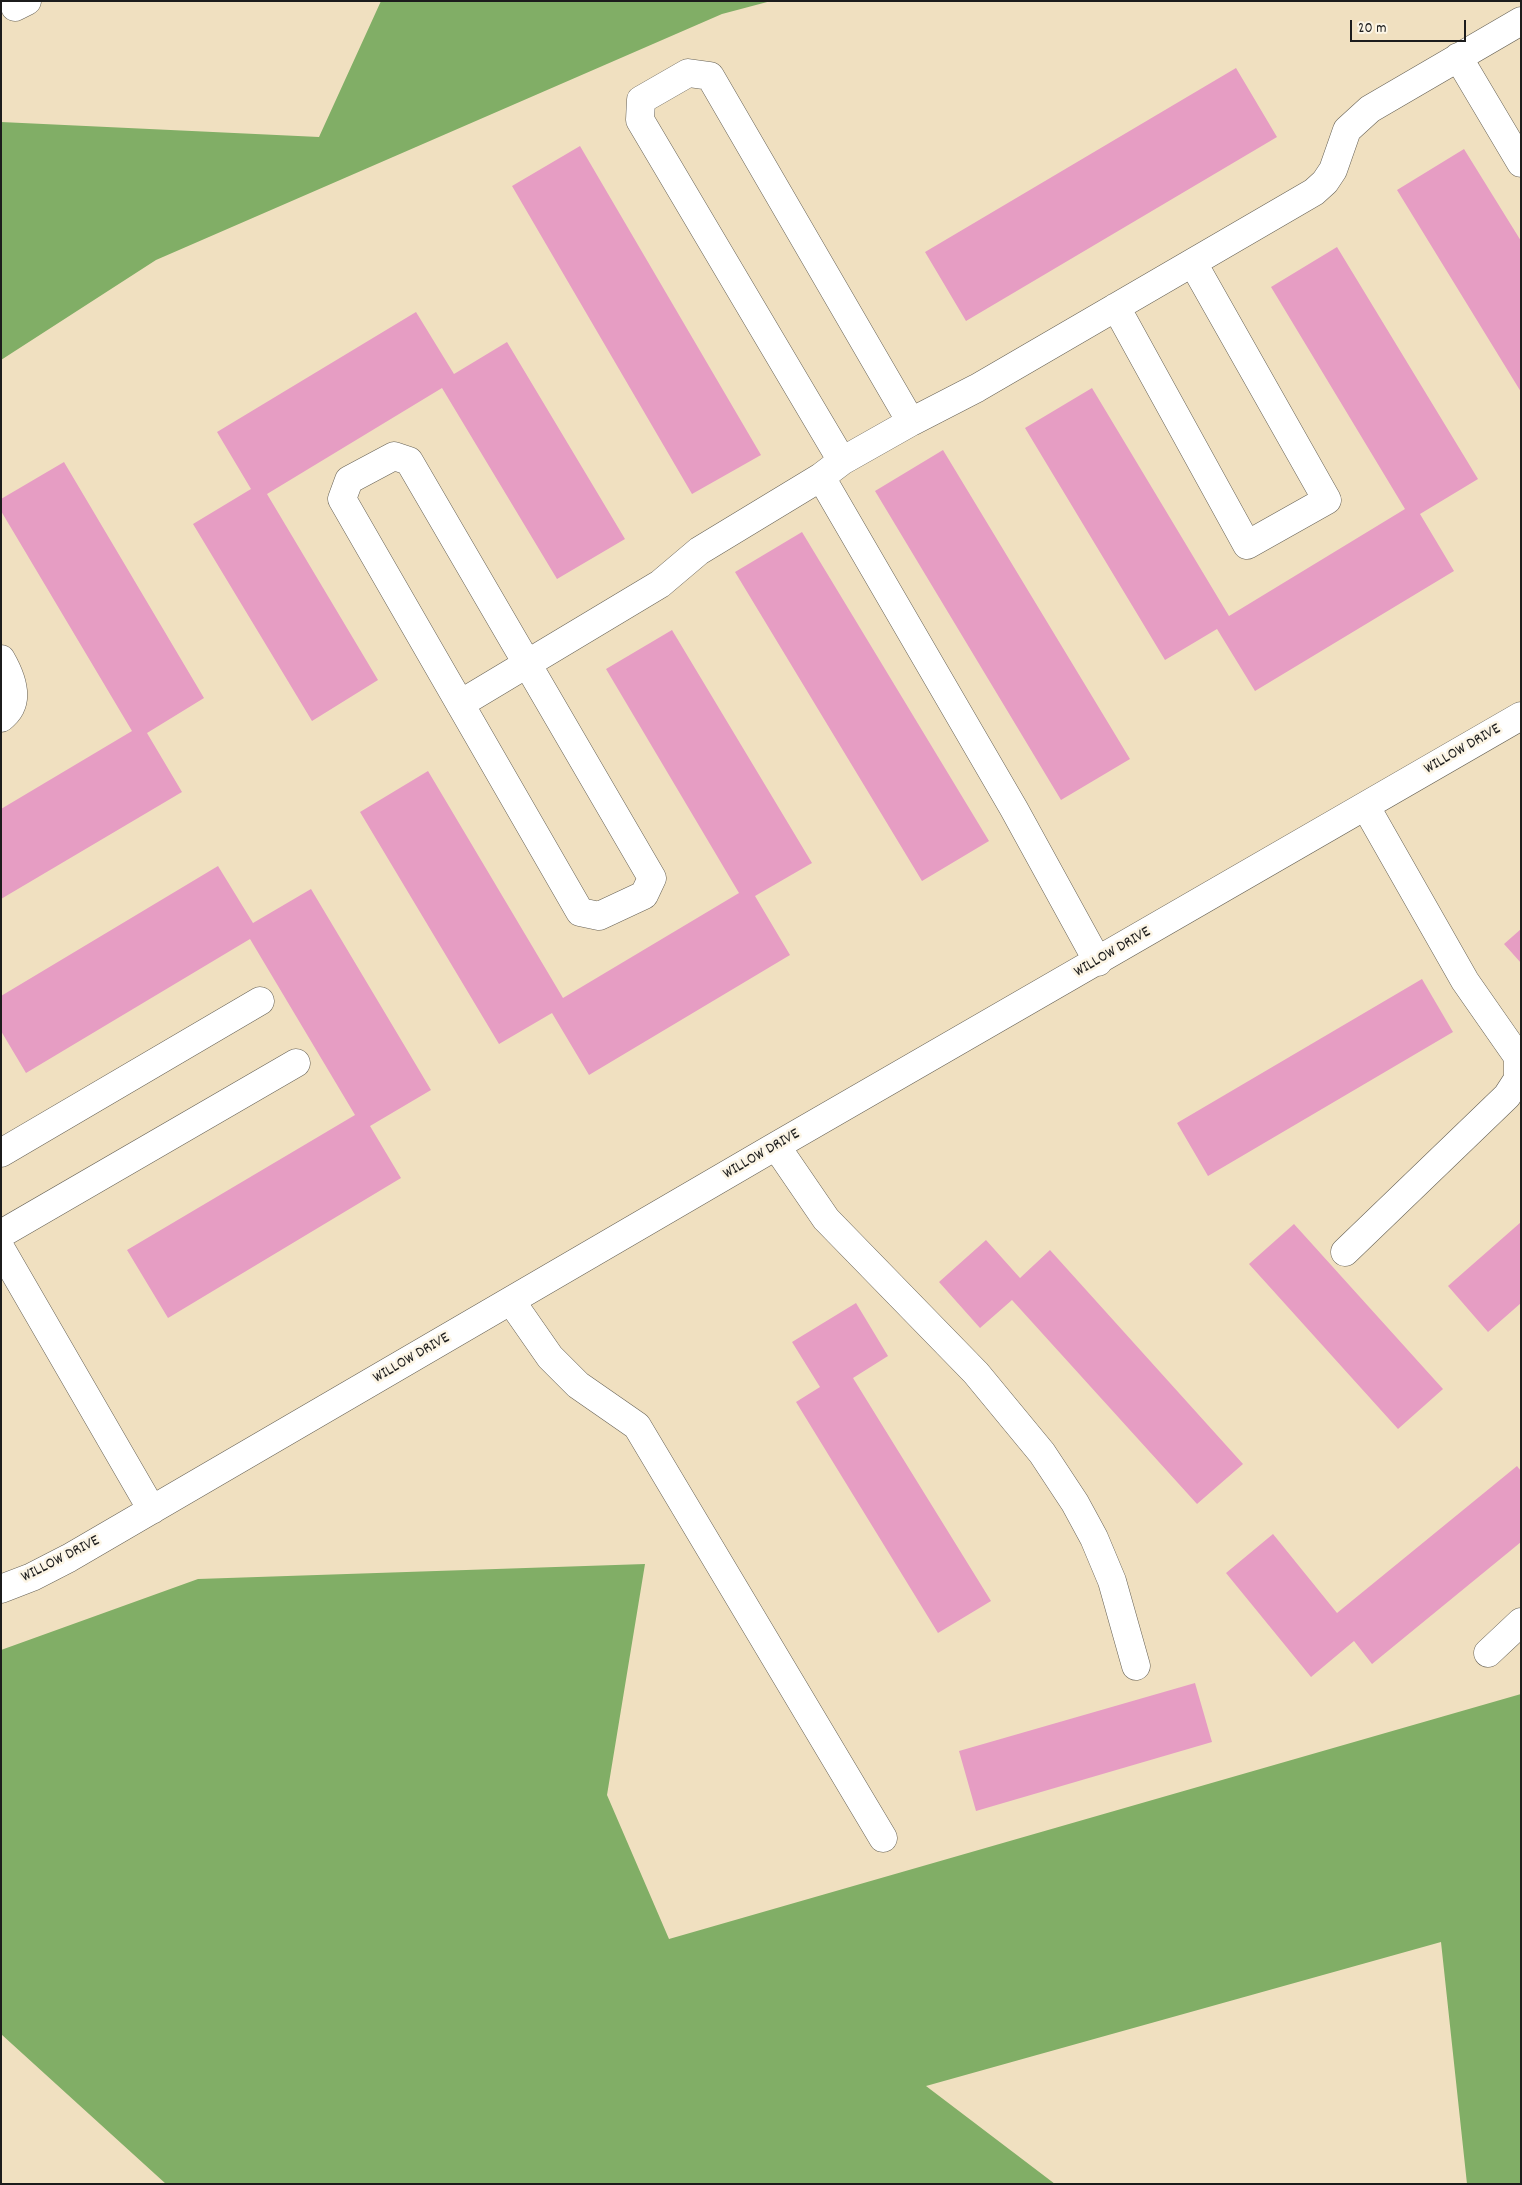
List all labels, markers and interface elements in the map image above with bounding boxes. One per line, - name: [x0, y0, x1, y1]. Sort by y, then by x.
- scale bar: [1352, 10, 1468, 42]
- text: 20 m: [1358, 18, 1386, 40]
- street label: WILLOW DRIVE: [1421, 720, 1505, 780]
- street label: WILLOW DRIVE: [1071, 923, 1155, 983]
- street label: WILLOW DRIVE: [720, 1125, 804, 1185]
- street label: WILLOW DRIVE: [370, 1329, 454, 1389]
- street label: WILLOW DRIVE: [19, 1532, 103, 1588]

